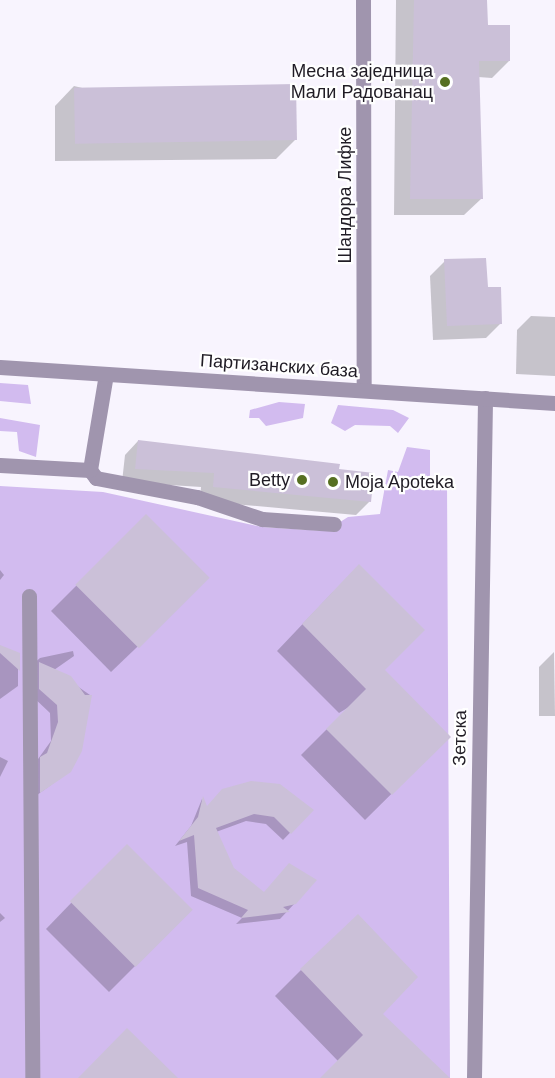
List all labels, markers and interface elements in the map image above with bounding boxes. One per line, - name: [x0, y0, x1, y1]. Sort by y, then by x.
- place label: Месна заједница Мали Радованац: [291, 61, 433, 104]
- marker: Месна заједница Мали Радованац: [438, 75, 452, 89]
- street label: Шандора Лифке: [334, 127, 356, 263]
- street label: Партизанских база: [199, 350, 359, 382]
- place label: Betty: [249, 469, 290, 491]
- place label: Moja Apoteka: [345, 471, 455, 493]
- marker: Betty: [295, 473, 309, 487]
- marker: Moja Apoteka: [326, 475, 340, 489]
- street label: Зетска: [449, 710, 471, 766]

